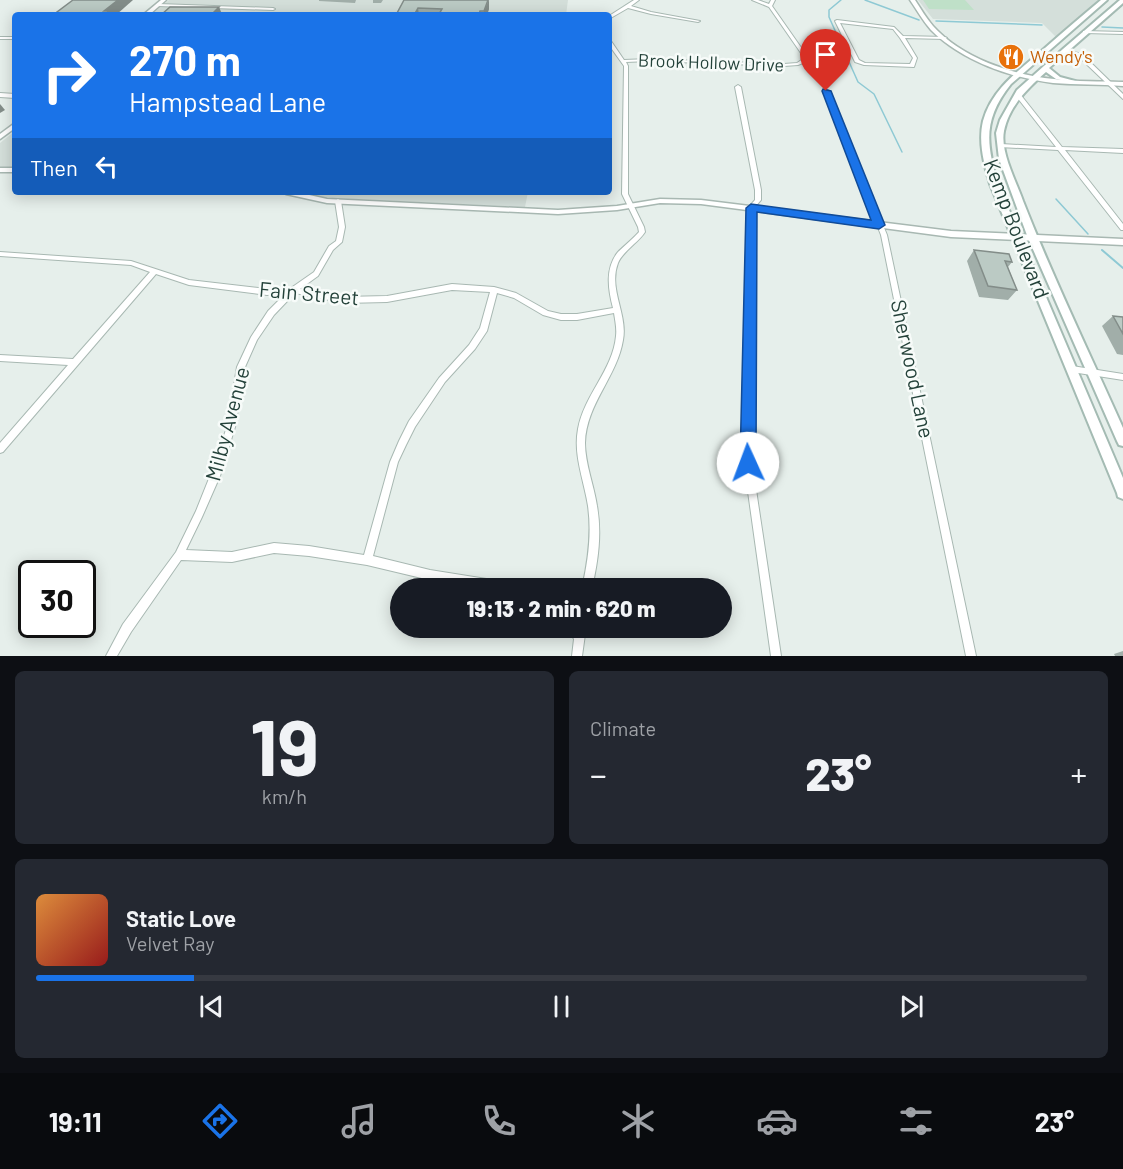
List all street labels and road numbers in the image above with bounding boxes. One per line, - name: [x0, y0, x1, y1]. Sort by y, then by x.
- street label: Brook Hollow Drive: [638, 48, 784, 76]
- street label: Kemp Boulevard: [979, 155, 1056, 302]
- street label: Fain Street: [258, 276, 360, 309]
- street label: Sherwood Lane: [887, 297, 940, 440]
- street label: Milby Avenue: [199, 364, 254, 483]

